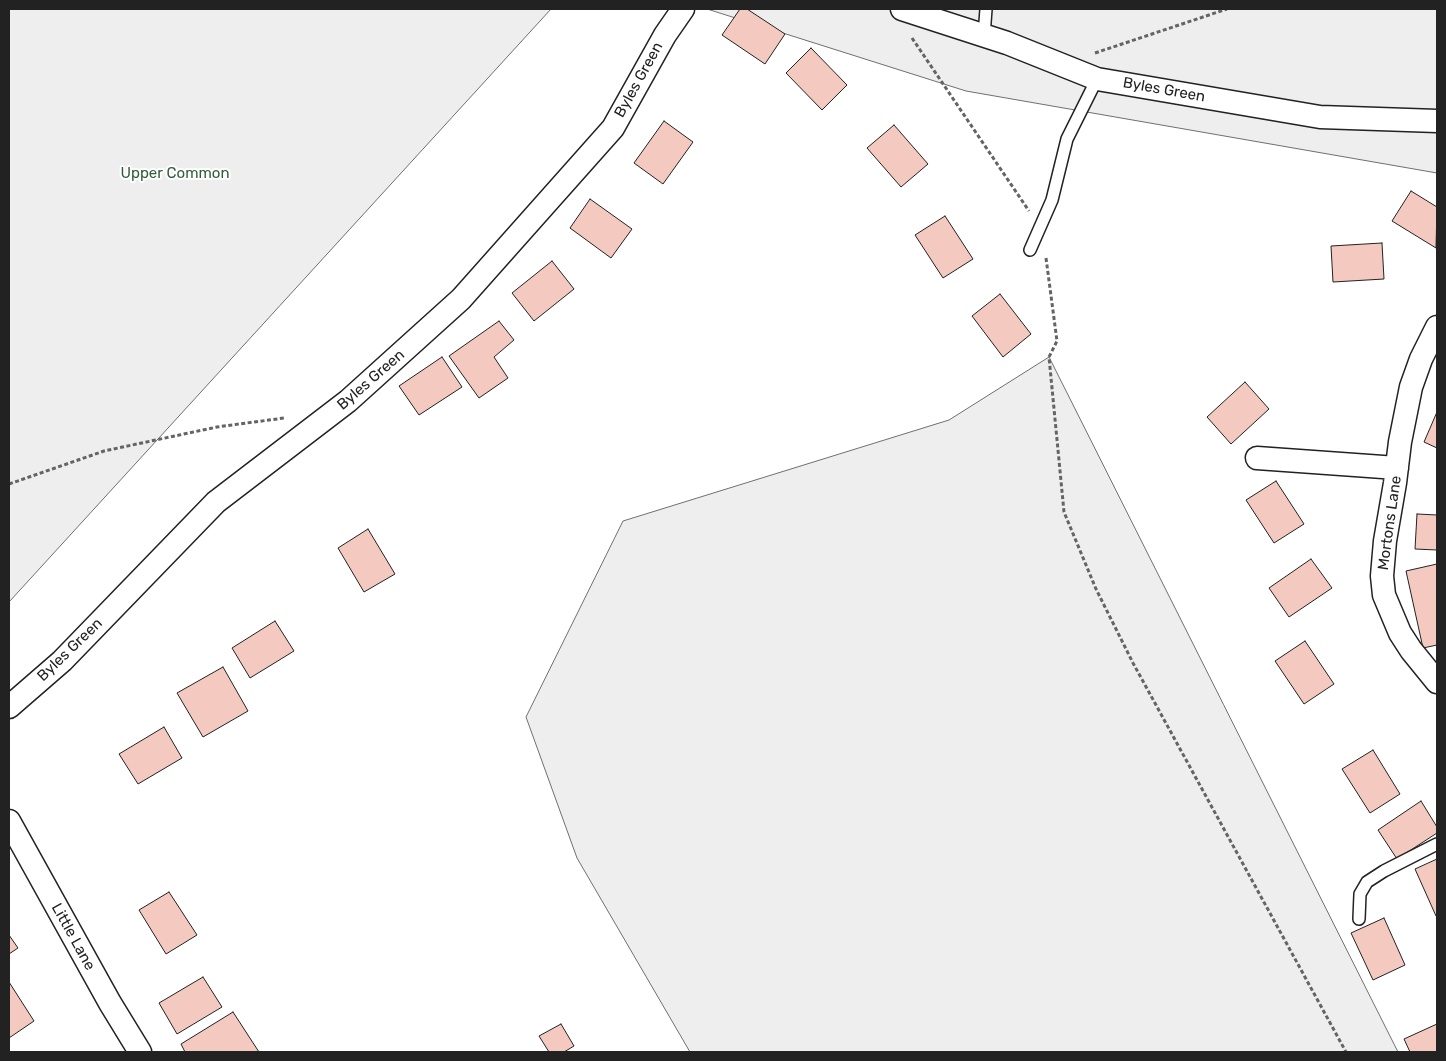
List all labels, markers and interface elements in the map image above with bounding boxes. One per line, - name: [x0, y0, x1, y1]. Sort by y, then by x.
- street label: Byles Green: [611, 39, 667, 121]
- street label: Byles Green: [1121, 74, 1207, 106]
- park label: Upper Common: [120, 165, 230, 183]
- street label: Byles Green: [334, 346, 408, 414]
- street label: Mortons Lane: [1374, 475, 1406, 571]
- street label: Byles Green: [34, 615, 106, 685]
- street label: Little Lane: [47, 900, 99, 974]

